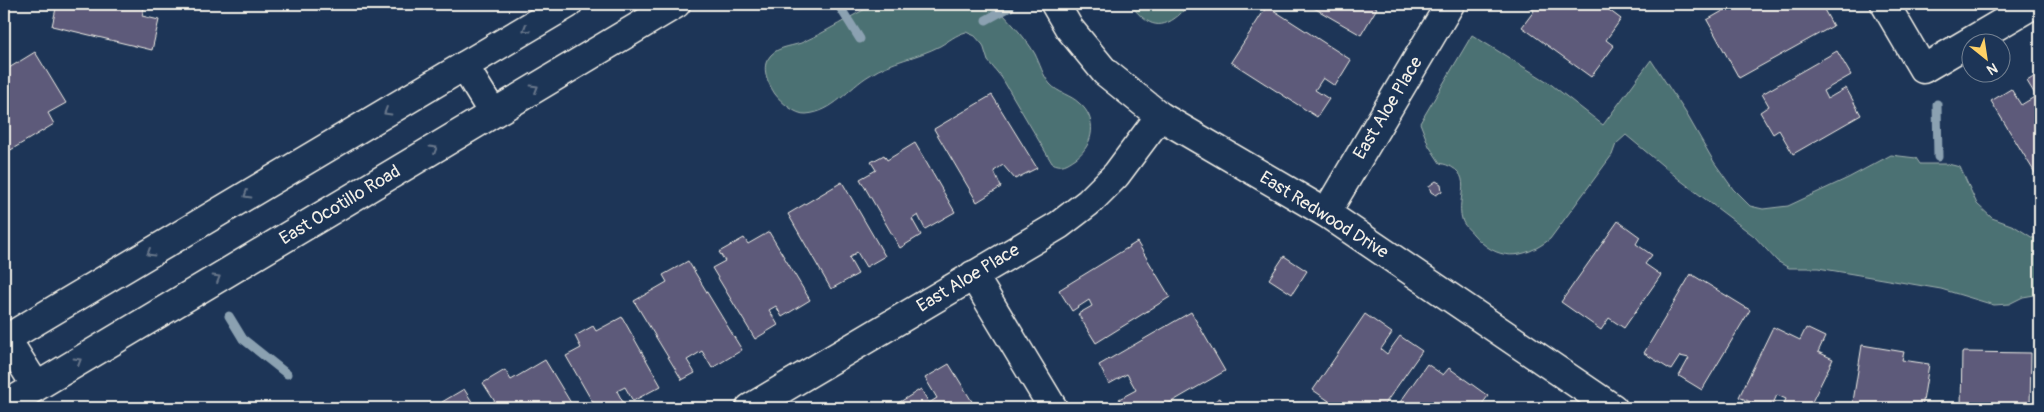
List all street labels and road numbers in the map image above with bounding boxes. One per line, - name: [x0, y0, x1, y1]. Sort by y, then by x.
- street label: East Aloe Place: [1348, 52, 1428, 164]
- street label: East Ocotillo Road: [275, 160, 405, 250]
- street label: East Redwood Drive: [1255, 166, 1393, 264]
- street label: East Aloe Place: [912, 238, 1024, 318]

